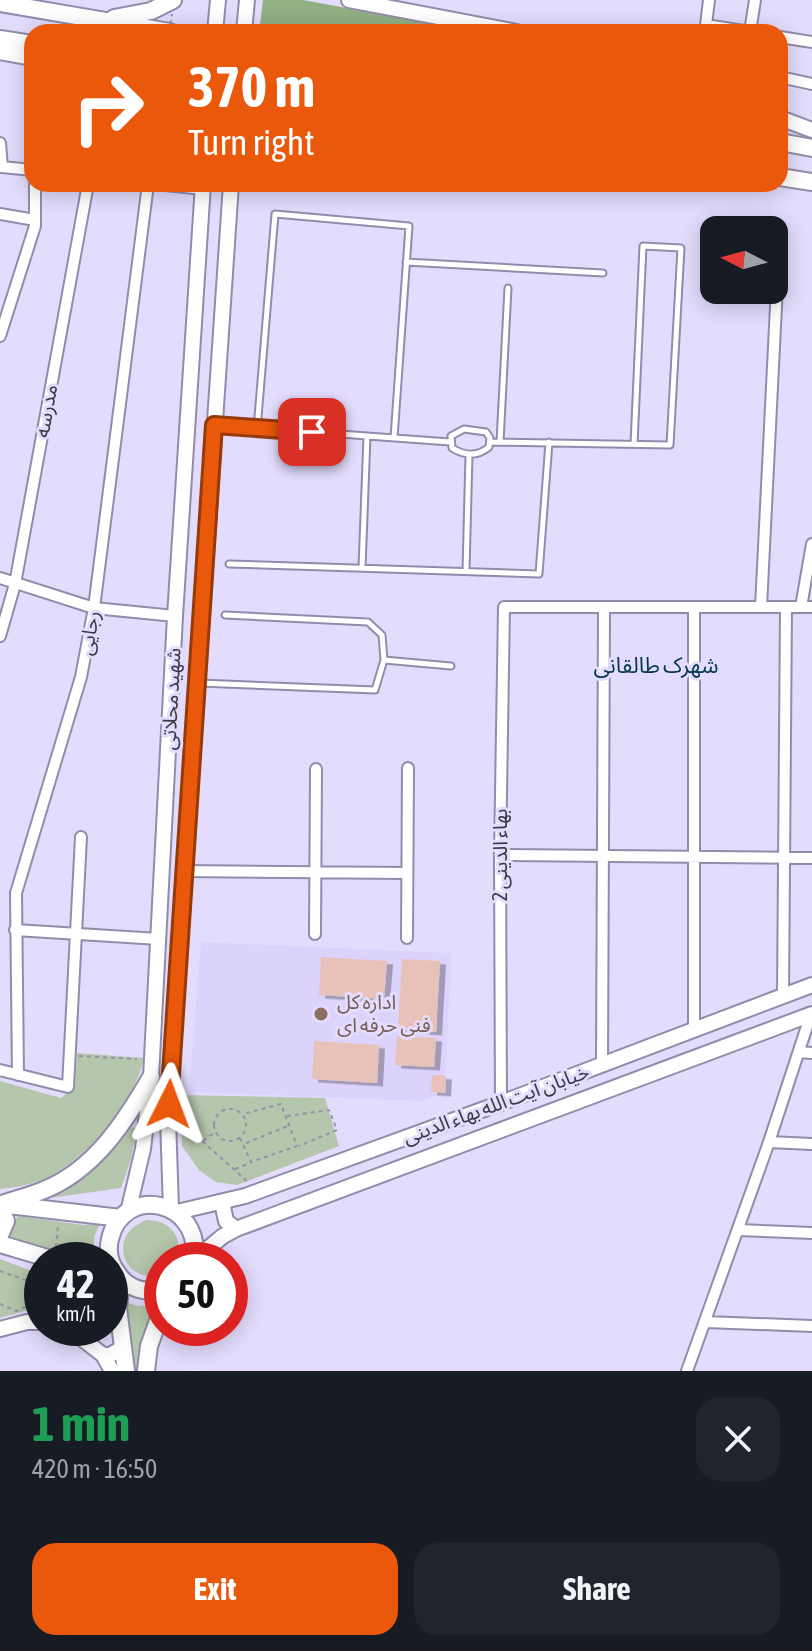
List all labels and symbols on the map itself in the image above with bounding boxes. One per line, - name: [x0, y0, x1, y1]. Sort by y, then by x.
- north arrow: [700, 216, 788, 304]
- street label: مدرسه: [30, 383, 62, 439]
- pin: [278, 398, 346, 466]
- street label: رجایی: [73, 609, 105, 657]
- street label: شهید محلاتی: [156, 647, 186, 751]
- district label: شهرک طالقانی: [594, 652, 718, 678]
- street label: بهاء الدینی 2: [488, 809, 512, 901]
- place label: اداره کل فنی حرفه ای: [337, 990, 431, 1037]
- marker: اداره کل فنی حرفه ای: [312, 1005, 330, 1023]
- street label: خیابان آیت الله بهاء الدینی: [399, 1059, 593, 1149]
- position arrow: [127, 1062, 211, 1146]
- speed limit sign: 50: [144, 1242, 248, 1346]

